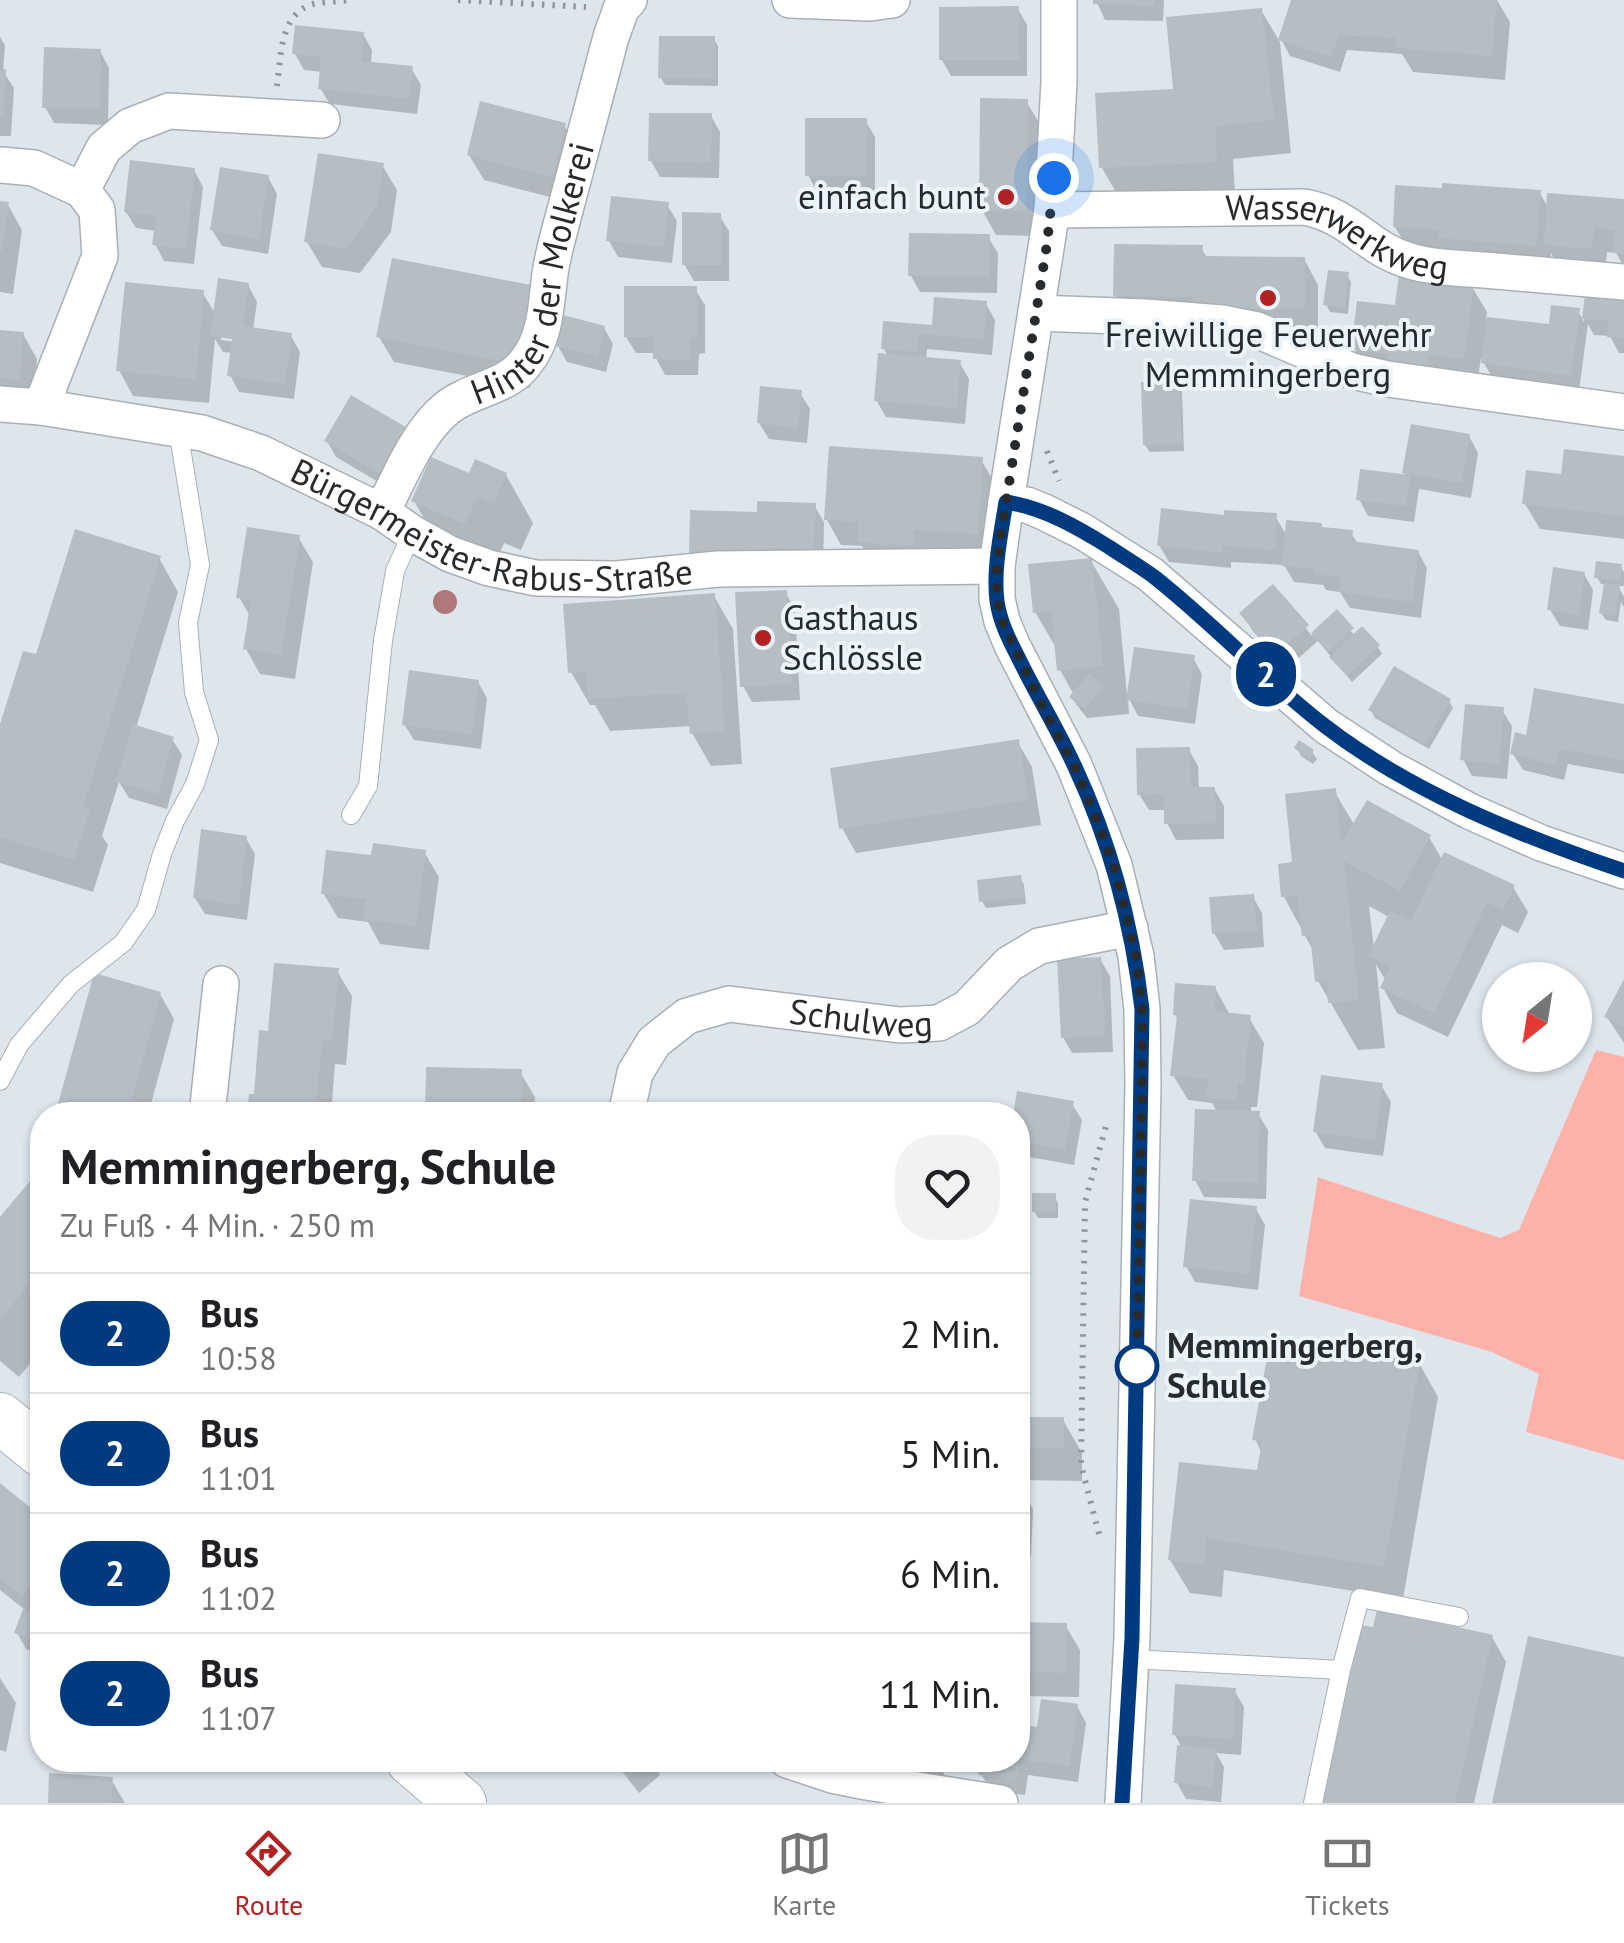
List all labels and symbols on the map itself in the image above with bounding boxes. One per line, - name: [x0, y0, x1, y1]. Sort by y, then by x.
- street label: Hinter der Molkerei: [464, 137, 604, 414]
- your location: [1029, 153, 1079, 203]
- place label: einfach bunt: [798, 173, 986, 219]
- street label: Wasserwerkweg: [1225, 183, 1451, 290]
- marker: einfach bunt: [995, 186, 1017, 208]
- marker: Freiwillige Feuerwehr Memmingerberg: [1257, 287, 1279, 309]
- place label: Freiwillige Feuerwehr Memmingerberg: [1105, 311, 1431, 397]
- street label: Bürgermeister-Rabus-Straße: [284, 447, 695, 601]
- place label: Gasthaus Schlössle: [783, 594, 923, 680]
- marker: Gasthaus Schlössle: [752, 627, 774, 649]
- line badge: 2: [1234, 642, 1298, 706]
- north arrow: [1482, 962, 1592, 1072]
- street label: Schulweg: [787, 988, 934, 1047]
- place label: Memmingerberg, Schule: [1167, 1322, 1423, 1408]
- marker: Memmingerberg, Schule: [1116, 1345, 1158, 1387]

